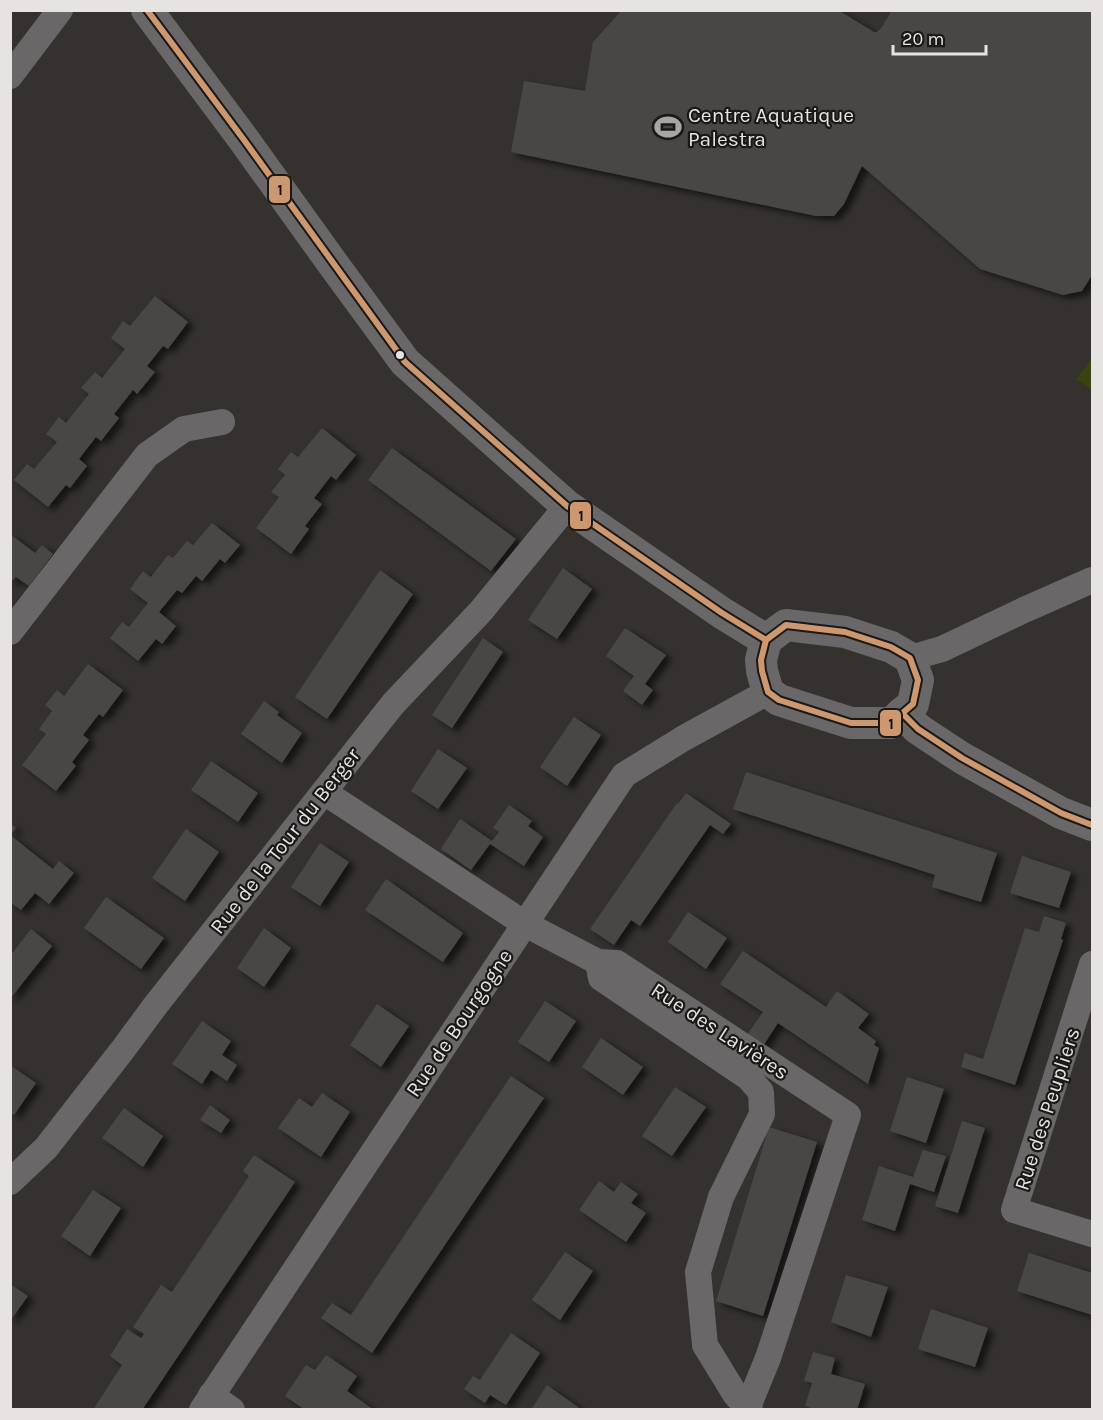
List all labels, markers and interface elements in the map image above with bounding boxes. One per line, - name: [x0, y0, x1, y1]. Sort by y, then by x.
- scale bar: [893, 18, 986, 56]
- text: 20 m: [902, 28, 944, 50]
- place label: Centre Aquatique Palestra: [688, 103, 854, 151]
- sports icon: Centre Aquatique Palestra: [653, 112, 683, 142]
- line badge: 1: [268, 175, 291, 204]
- text: 1: [277, 180, 283, 199]
- unlabelled marker: [394, 349, 406, 361]
- line badge: 1: [569, 501, 592, 530]
- text: 1: [578, 506, 584, 525]
- line badge: 1: [879, 709, 902, 737]
- text: 1: [888, 714, 894, 733]
- street label: Rue de la Tour du Berger: [205, 743, 365, 939]
- street label: Rue de Bourgogne: [401, 945, 517, 1101]
- street label: Rue des Lavières: [647, 978, 793, 1084]
- street label: Rue des Peupliers: [1009, 1025, 1085, 1193]

